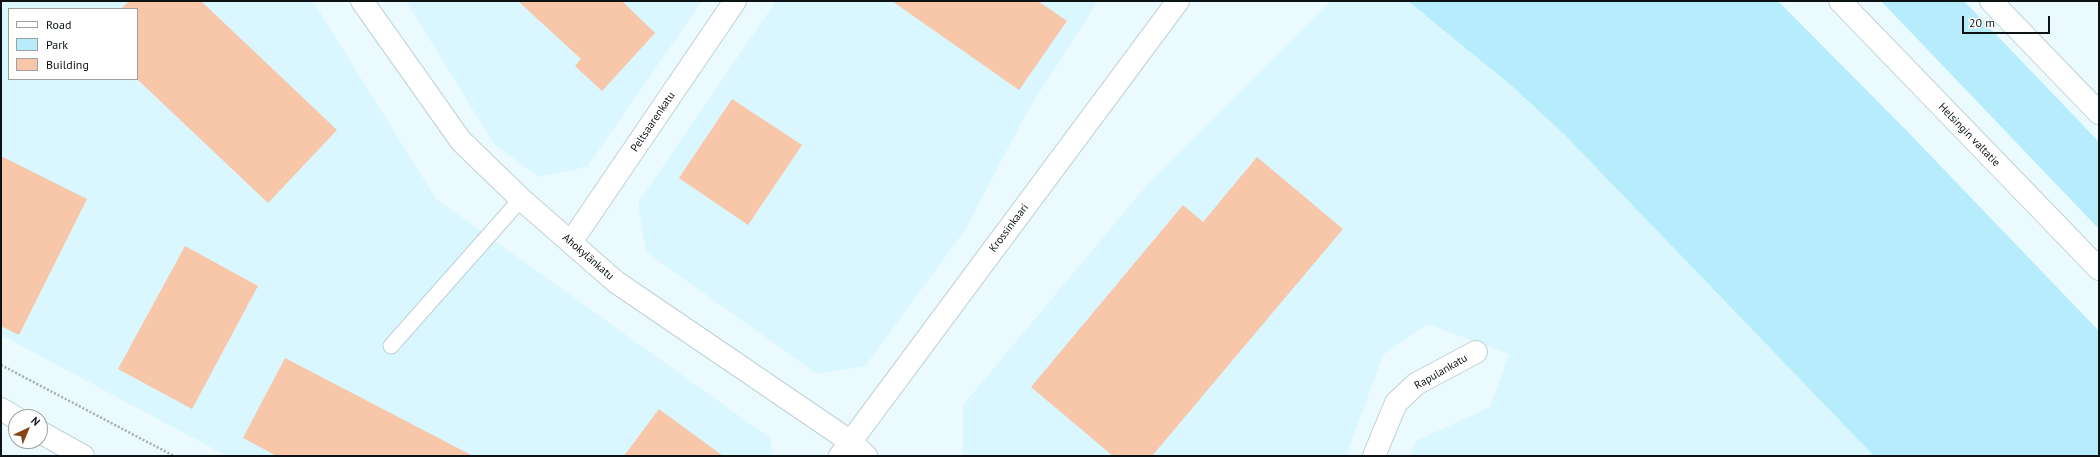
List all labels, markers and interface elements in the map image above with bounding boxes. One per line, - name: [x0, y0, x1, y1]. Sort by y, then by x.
- legend: [8, 8, 138, 80]
- scale bar: [1964, 8, 2052, 34]
- text: 20 m: [1969, 15, 1995, 30]
- text: Road: [46, 17, 71, 32]
- text: Park: [46, 37, 68, 52]
- text: Building: [46, 57, 89, 72]
- street label: Peltsaarenkatu: [628, 89, 678, 155]
- street label: Helsingin valtatie: [1935, 101, 2003, 169]
- street label: Krossinkaari: [987, 201, 1031, 255]
- street label: Ahokylänkatu: [560, 231, 616, 283]
- street label: Rapulankatu: [1412, 352, 1470, 392]
- north arrow: [8, 409, 48, 449]
- text: N: [28, 414, 43, 429]

